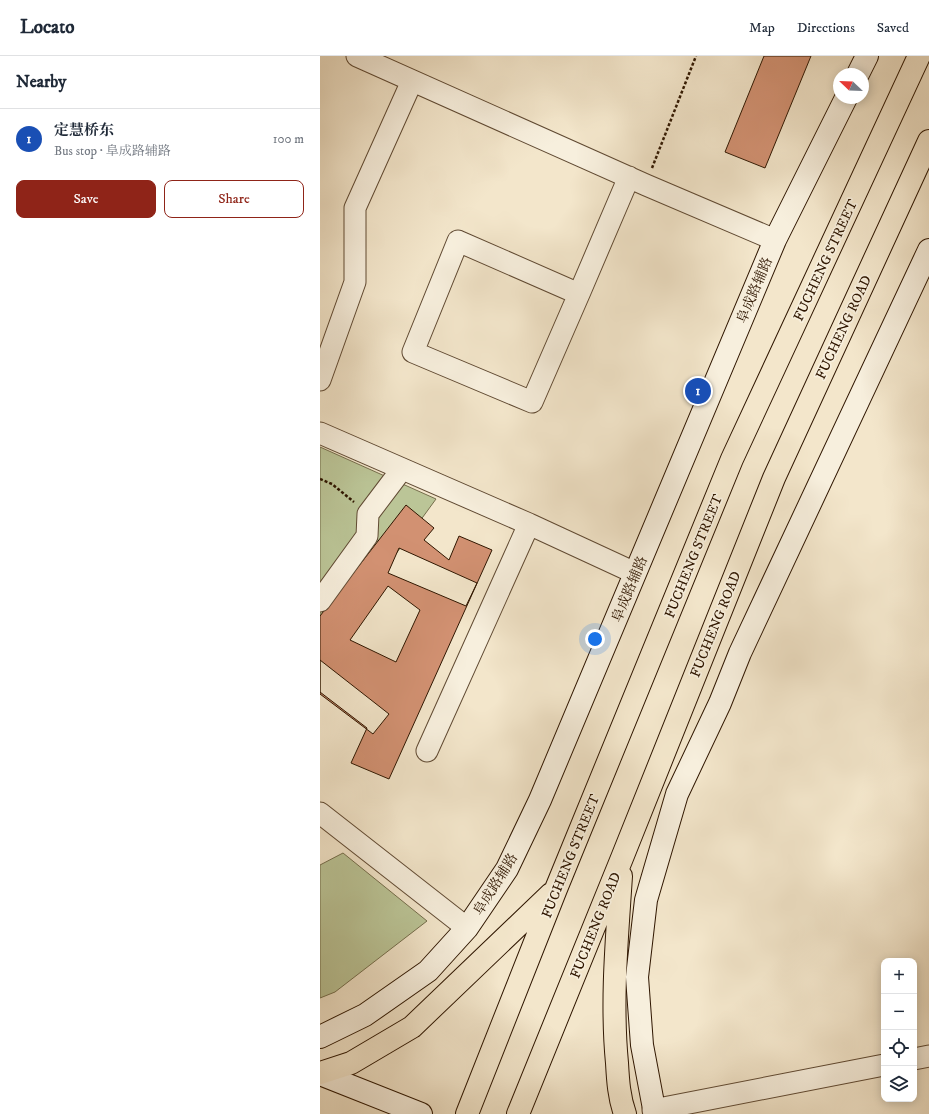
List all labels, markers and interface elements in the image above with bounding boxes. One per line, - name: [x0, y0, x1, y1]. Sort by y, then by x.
- text: Locato: [20, 16, 75, 39]
- text: Map: [749, 19, 775, 37]
- text: Directions: [797, 19, 855, 37]
- text: Saved: [877, 19, 909, 37]
- north arrow: [833, 68, 869, 104]
- text: Nearby: [16, 71, 66, 93]
- text: 定慧桥东: [54, 121, 114, 140]
- text: 1: [27, 131, 31, 147]
- text: 100 m: [273, 131, 304, 147]
- text: Bus stop · 阜成路辅路: [54, 143, 171, 159]
- button: Save: [16, 180, 156, 218]
- button: Share: [164, 180, 304, 218]
- street label: FUCHENG STREET: [790, 196, 862, 324]
- street label: 阜成路辅路: [733, 255, 777, 326]
- street label: FUCHENG ROAD: [812, 273, 876, 382]
- pin: 1: [685, 376, 711, 406]
- street label: FUCHENG STREET: [661, 491, 727, 621]
- street label: 阜成路辅路: [608, 554, 652, 625]
- street label: FUCHENG ROAD: [686, 569, 745, 680]
- your location: [585, 629, 605, 649]
- street label: FUCHENG STREET: [538, 791, 604, 921]
- street label: 阜成路辅路: [470, 850, 522, 919]
- street label: FUCHENG ROAD: [566, 870, 625, 981]
- map controls: [881, 958, 917, 1102]
- button: +: [881, 958, 917, 994]
- button: −: [881, 994, 917, 1030]
- button: locate: [881, 1030, 917, 1066]
- button: layers: [881, 1066, 917, 1102]

